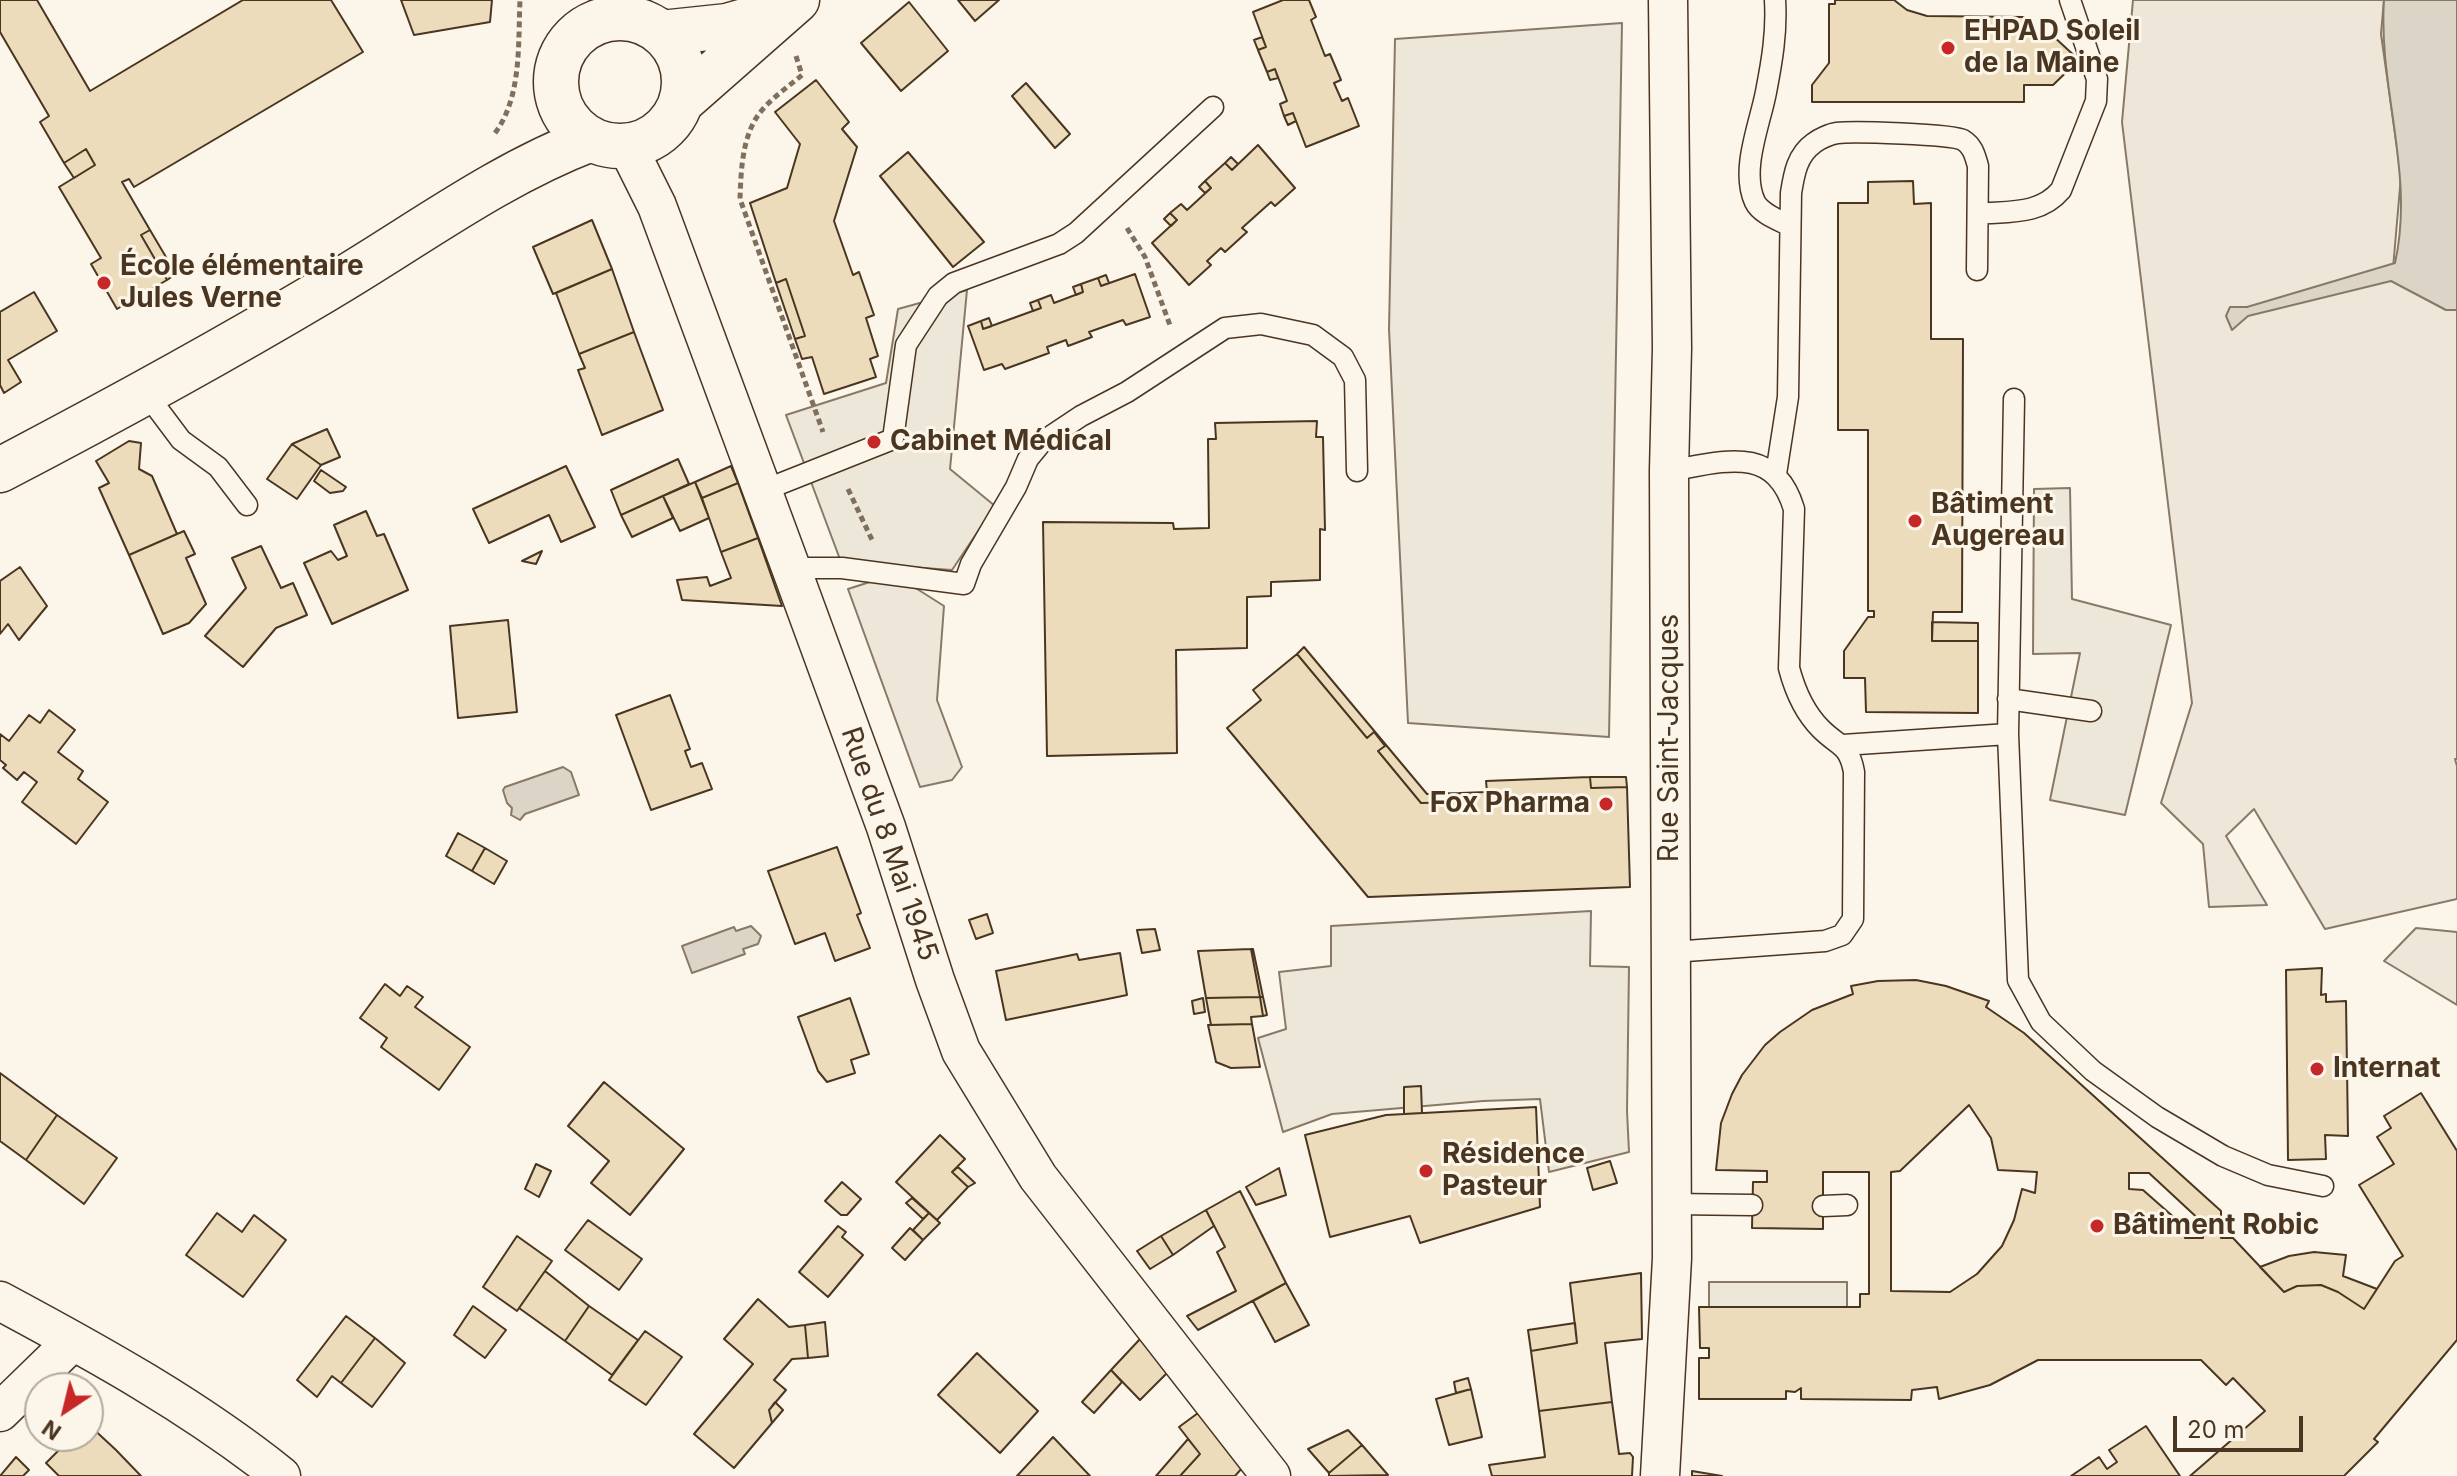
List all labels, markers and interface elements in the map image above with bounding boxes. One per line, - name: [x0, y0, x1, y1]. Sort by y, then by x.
- place label: EHPAD Soleil de la Maine: [1964, 15, 2140, 81]
- marker: EHPAD Soleil de la Maine: [1939, 39, 1957, 57]
- place label: École élémentaire Jules Verne: [120, 250, 364, 316]
- marker: École élémentaire Jules Verne: [95, 274, 113, 292]
- place label: Cabinet Médical: [890, 425, 1112, 459]
- marker: Cabinet Médical: [865, 433, 883, 451]
- place label: Bâtiment Augereau: [1931, 488, 2065, 554]
- marker: Bâtiment Augereau: [1906, 512, 1924, 530]
- street label: Rue Saint-Jacques: [1653, 614, 1687, 862]
- street label: Rue du 8 Mai 1945: [833, 723, 945, 965]
- place label: Fox Pharma: [1430, 787, 1590, 821]
- marker: Fox Pharma: [1597, 795, 1615, 813]
- place label: Internat: [2333, 1052, 2441, 1086]
- marker: Internat: [2308, 1060, 2326, 1078]
- place label: Résidence Pasteur: [1442, 1138, 1585, 1204]
- marker: Résidence Pasteur: [1417, 1162, 1435, 1180]
- place label: Bâtiment Robic: [2113, 1209, 2319, 1243]
- marker: Bâtiment Robic: [2088, 1217, 2106, 1235]
- north arrow: [24, 1372, 104, 1452]
- scale bar: [2177, 1400, 2307, 1450]
- text: N: [37, 1415, 66, 1445]
- text: 20 m: [2187, 1415, 2245, 1444]

